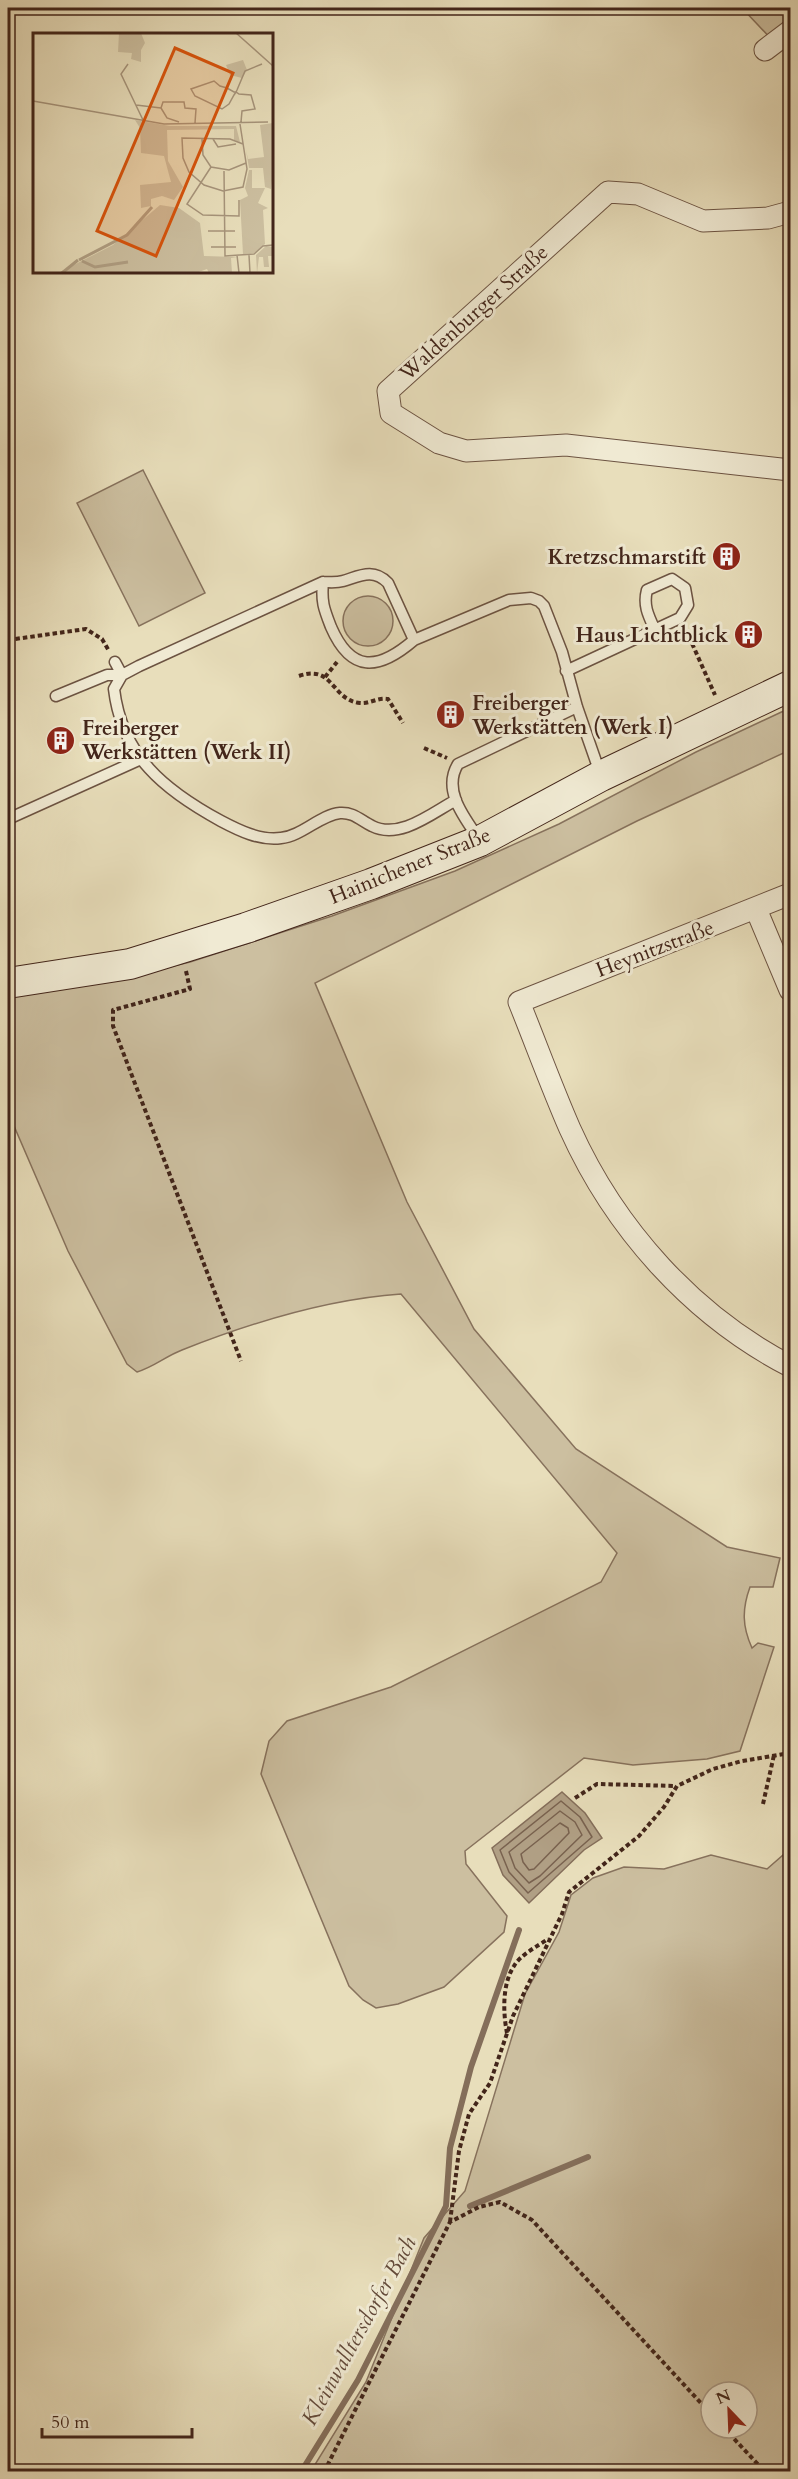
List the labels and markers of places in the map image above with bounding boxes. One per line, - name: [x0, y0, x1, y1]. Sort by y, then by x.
- building icon: Kretzschmarstift: [711, 541, 743, 573]
- place label: Kretzschmarstift: [547, 543, 707, 572]
- building icon: Haus Lichtblick: [733, 619, 765, 651]
- place label: Haus Lichtblick: [575, 621, 728, 650]
- place label: Freiberger Werkstätten (Werk I): [471, 689, 673, 742]
- building icon: Freiberger Werkstätten (Werk I): [435, 699, 467, 731]
- place label: Freiberger Werkstätten (Werk II): [81, 714, 291, 767]
- building icon: Freiberger Werkstätten (Werk II): [45, 724, 77, 756]

